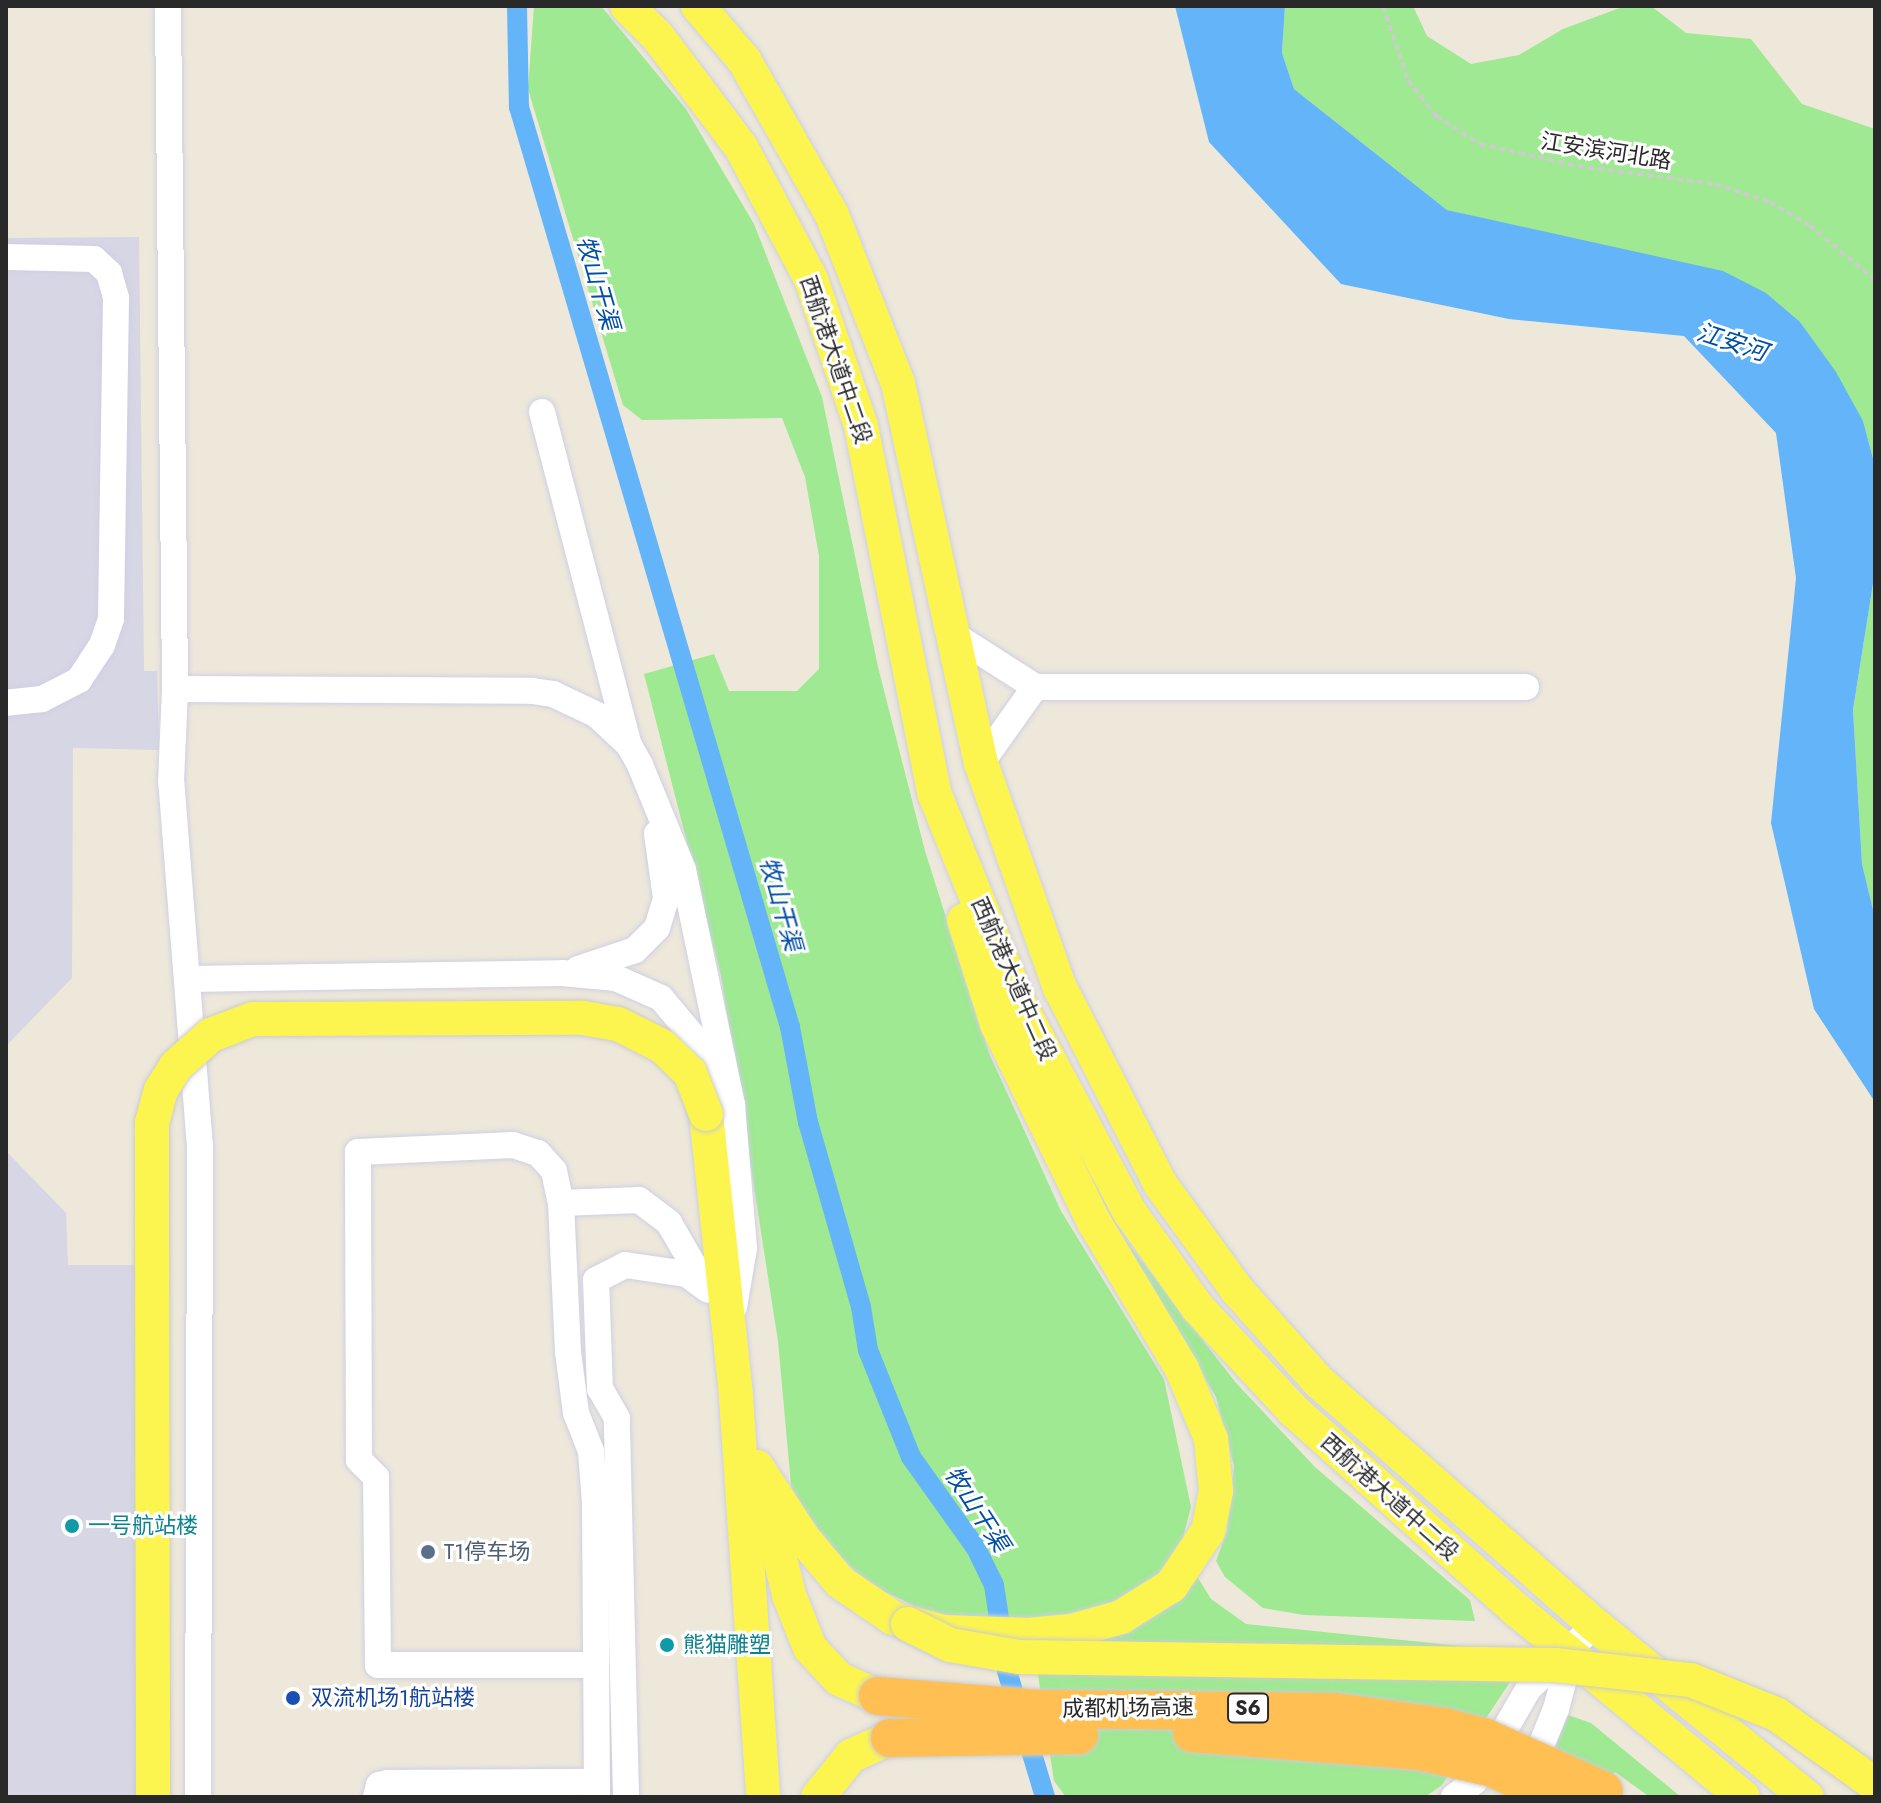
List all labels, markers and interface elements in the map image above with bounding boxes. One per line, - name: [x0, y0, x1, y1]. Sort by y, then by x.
- street label: 江安滨河北路: [1539, 128, 1673, 174]
- water label: 牧山干渠: [571, 233, 625, 333]
- street label: 西航港大道中二段: [795, 272, 877, 448]
- water label: 江安河: [1693, 317, 1771, 367]
- water label: 牧山干渠: [754, 854, 808, 954]
- street label: 西航港大道中二段: [966, 893, 1062, 1065]
- street label: 西航港大道中二段: [1316, 1428, 1464, 1566]
- water label: 牧山干渠: [939, 1461, 1015, 1557]
- place label: 一号航站楼: [88, 1513, 198, 1539]
- marker: 一号航站楼: [63, 1517, 81, 1535]
- place label: T1停车场: [444, 1539, 530, 1565]
- marker: T1停车场: [419, 1543, 437, 1561]
- place label: 熊猫雕塑: [683, 1632, 771, 1658]
- marker: 熊猫雕塑: [658, 1636, 676, 1654]
- place label: 双流机场1航站楼: [311, 1685, 475, 1711]
- marker: 双流机场1航站楼: [282, 1687, 304, 1709]
- road number: S6: [1226, 1692, 1270, 1724]
- street label: 成都机场高速: [1062, 1694, 1194, 1722]

